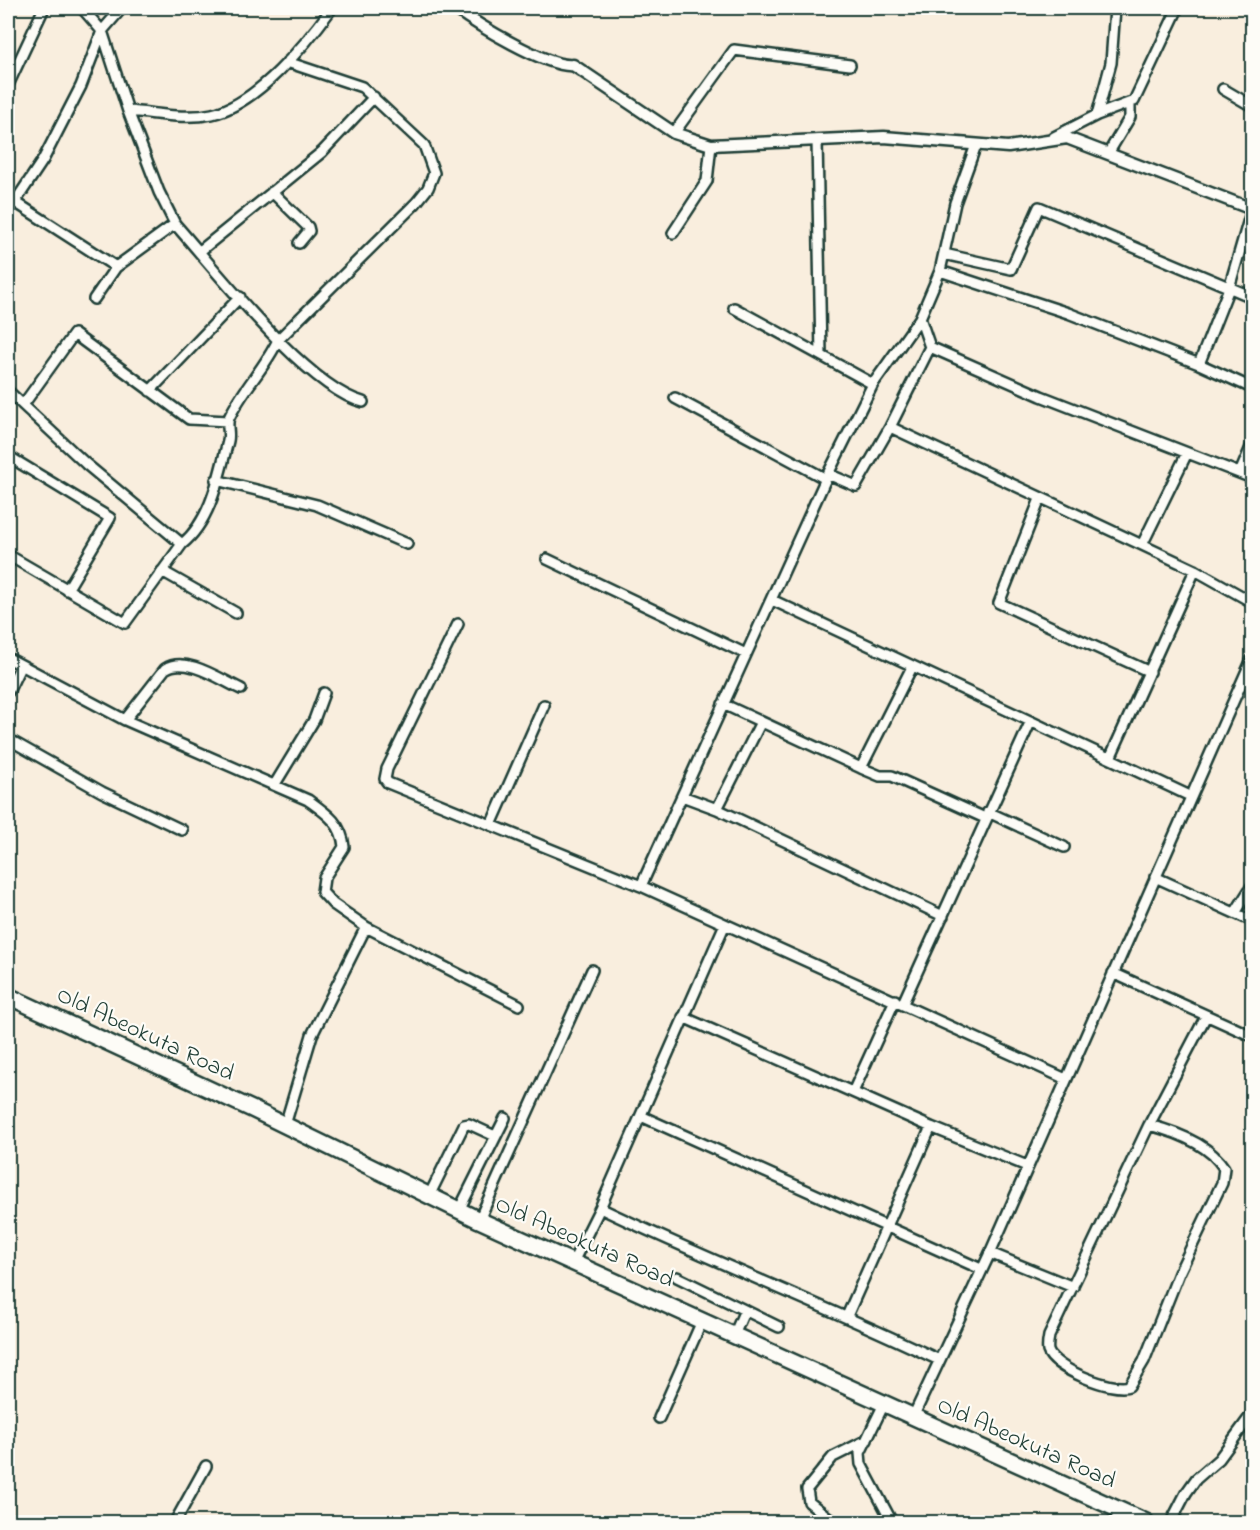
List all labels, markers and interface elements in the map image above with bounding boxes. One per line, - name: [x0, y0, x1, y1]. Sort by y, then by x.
- street label: Old Abeokuta Road: [50, 978, 240, 1092]
- street label: Old Abeokuta Road: [489, 1188, 680, 1298]
- street label: Old Abeokuta Road: [931, 1389, 1122, 1499]

